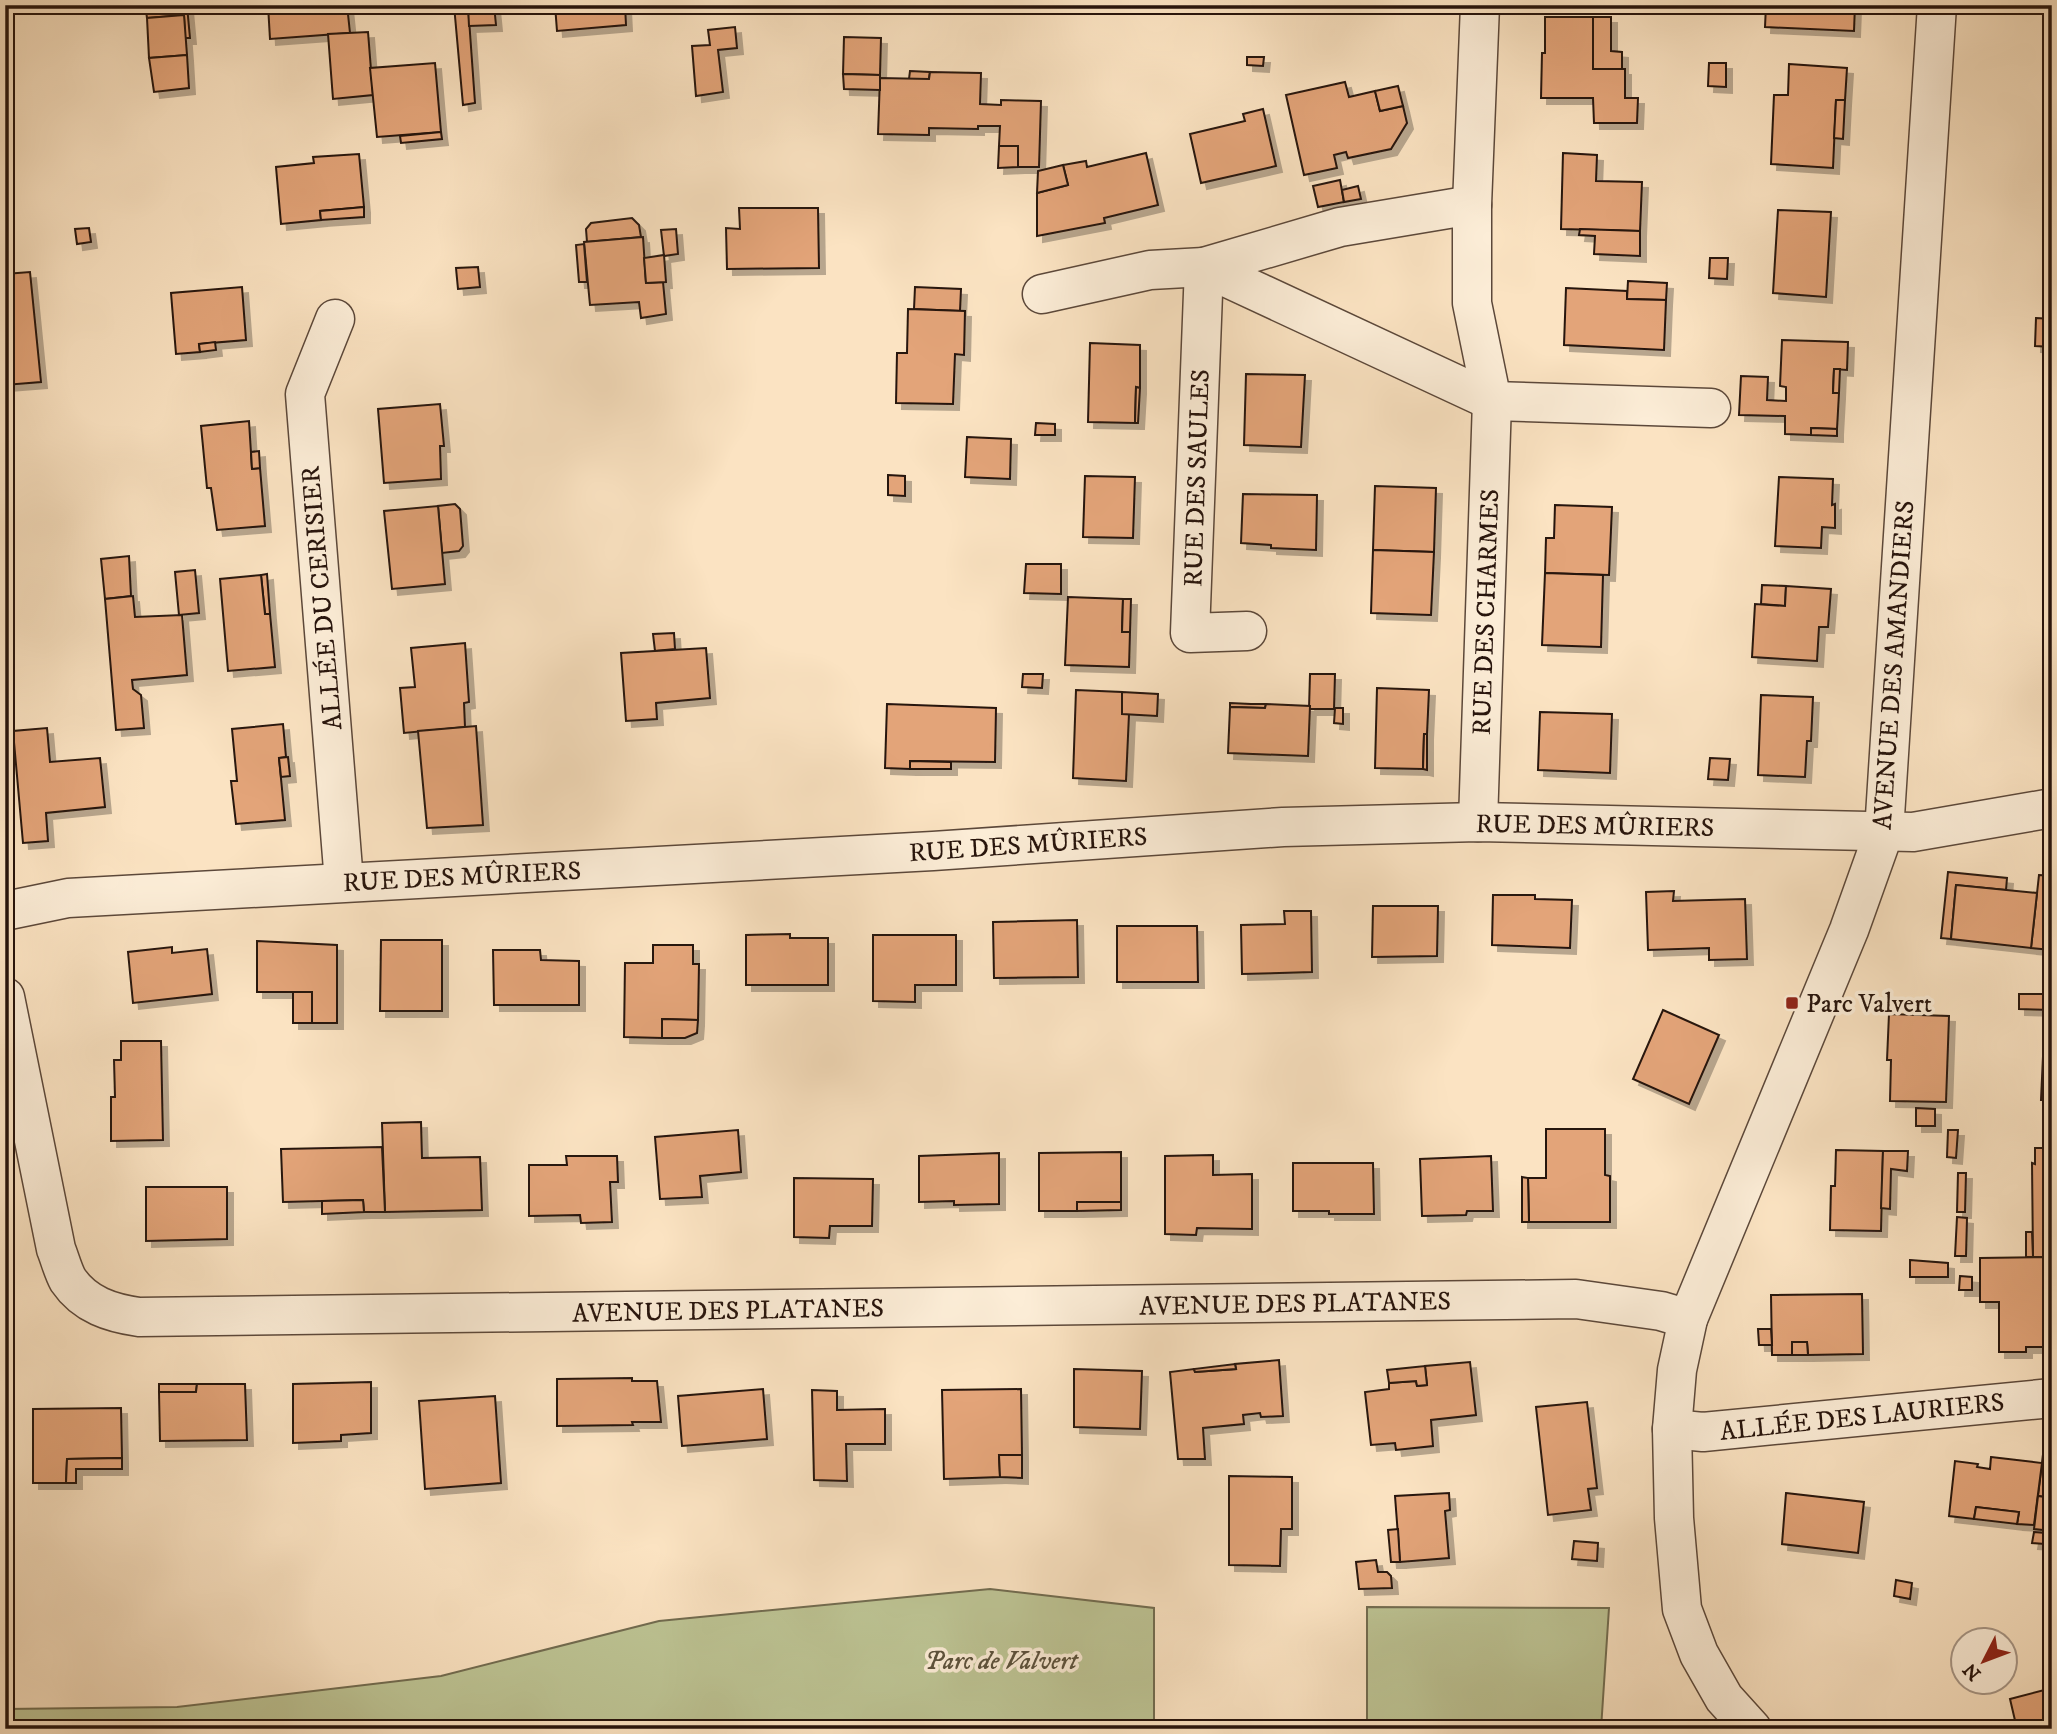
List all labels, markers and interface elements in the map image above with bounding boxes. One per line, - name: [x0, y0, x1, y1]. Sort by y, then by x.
- street label: RUE DES SAULES: [1177, 368, 1218, 588]
- street label: ALLÉE DU CERISIER: [295, 464, 350, 731]
- street label: RUE DES CHARMES: [1466, 488, 1507, 736]
- street label: AVENUE DES AMANDIERS: [1867, 499, 1922, 831]
- street label: RUE DES MÛRIERS: [1475, 807, 1715, 845]
- street label: RUE DES MÛRIERS: [908, 820, 1148, 870]
- street label: RUE DES MÛRIERS: [342, 854, 582, 900]
- place label: Parc Valvert: [1806, 988, 1932, 1021]
- marker: Parc Valvert: [1784, 995, 1800, 1011]
- street label: AVENUE DES PLATANES: [1139, 1285, 1451, 1324]
- street label: AVENUE DES PLATANES: [572, 1292, 884, 1331]
- street label: ALLÉE DES LAURIERS: [1718, 1386, 2006, 1449]
- north arrow: [1948, 1626, 2018, 1696]
- park label: Parc de Valvert: [925, 1645, 1079, 1678]
- text: N: [1958, 1658, 1986, 1685]

